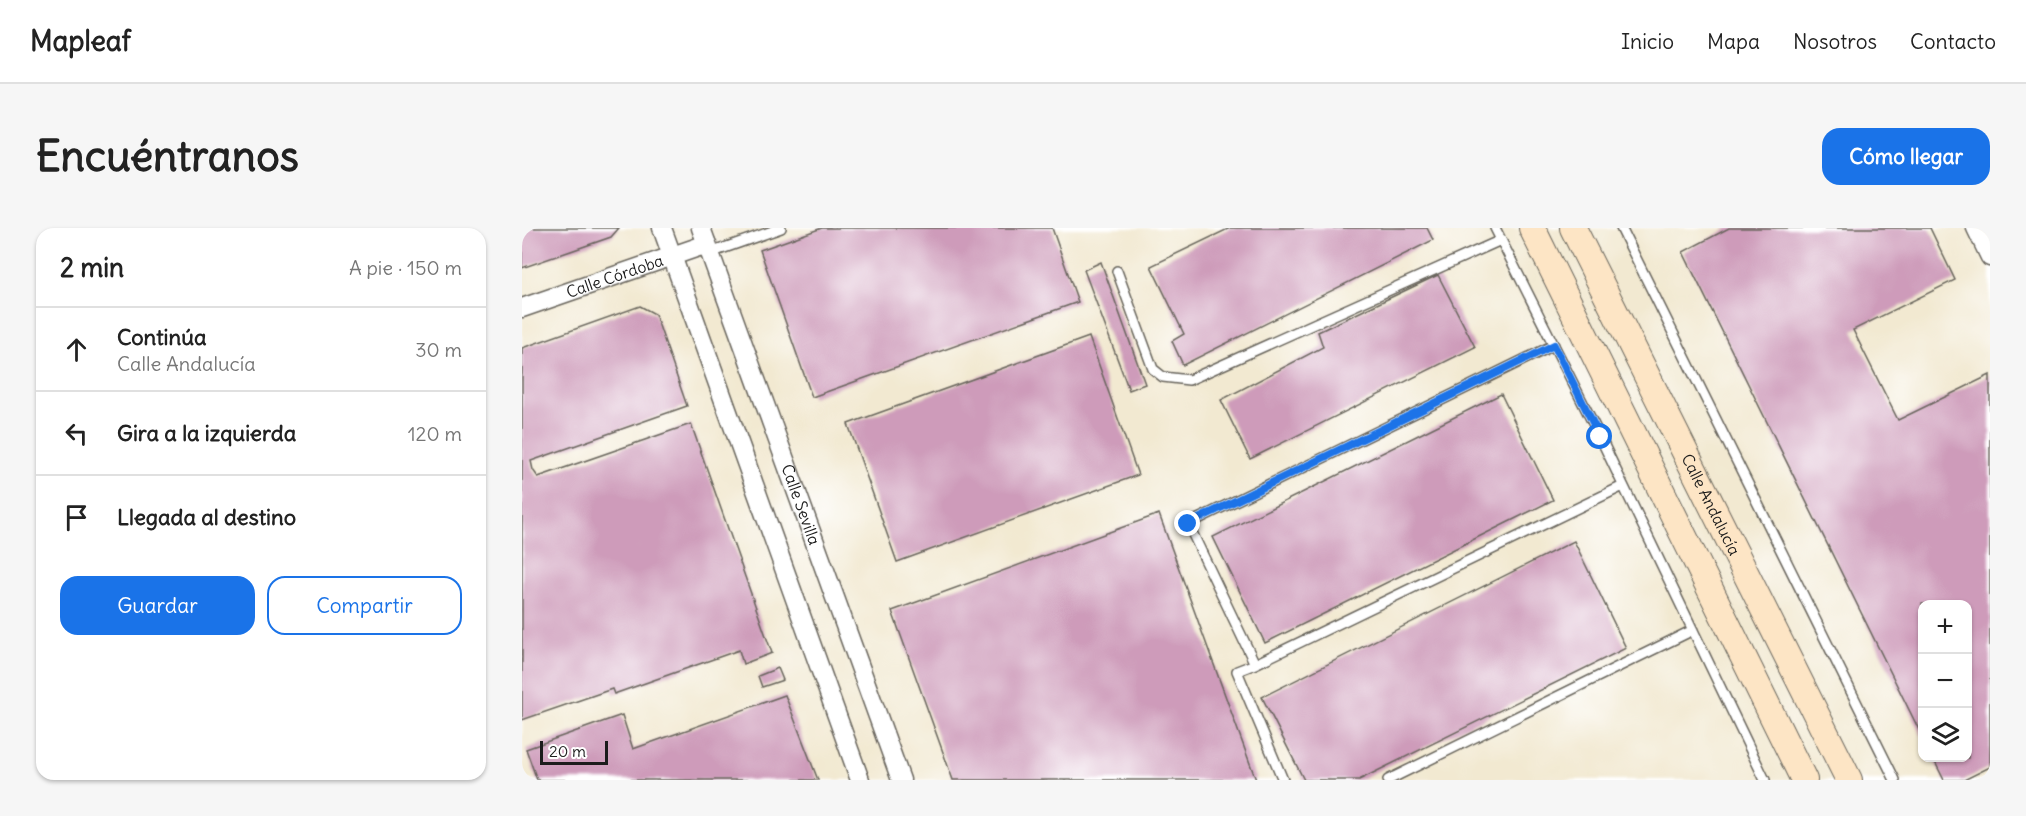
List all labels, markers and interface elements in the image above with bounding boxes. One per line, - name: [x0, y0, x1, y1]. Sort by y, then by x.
- text: Mapleaf: [30, 23, 131, 59]
- text: Inicio: [1621, 28, 1674, 55]
- text: Mapa: [1707, 28, 1760, 55]
- text: Nosotros: [1793, 28, 1877, 55]
- text: Contacto: [1910, 28, 1996, 55]
- button: Cómo llegar: [1822, 128, 1990, 185]
- text: Encuéntranos: [36, 130, 299, 182]
- street label: Calle Córdoba: [563, 250, 666, 302]
- text: 2 min: [60, 251, 124, 284]
- text: A pie · 150 m: [349, 255, 462, 280]
- text: Continúa: [117, 323, 206, 351]
- icon: ahead: [60, 333, 93, 366]
- text: 30 m: [415, 337, 462, 362]
- text: Calle Andalucía: [117, 351, 256, 376]
- icon: left: [60, 417, 93, 450]
- text: Gira a la izquierda: [117, 419, 296, 447]
- text: 120 m: [408, 421, 462, 446]
- route start: [1586, 423, 1612, 449]
- street label: Calle Andalucía: [1677, 450, 1745, 559]
- street label: Calle Sevilla: [777, 461, 825, 547]
- icon: arrive: [60, 501, 93, 534]
- text: Llegada al destino: [117, 503, 296, 531]
- route end: [1174, 510, 1200, 536]
- button: Guardar: [60, 576, 255, 635]
- button: Compartir: [267, 576, 462, 635]
- map controls: [1918, 600, 1972, 762]
- button: +: [1918, 600, 1972, 654]
- button: −: [1918, 654, 1972, 708]
- button: layers: [1918, 708, 1972, 762]
- scale bar: [540, 738, 608, 766]
- text: 20 m: [549, 741, 586, 761]

